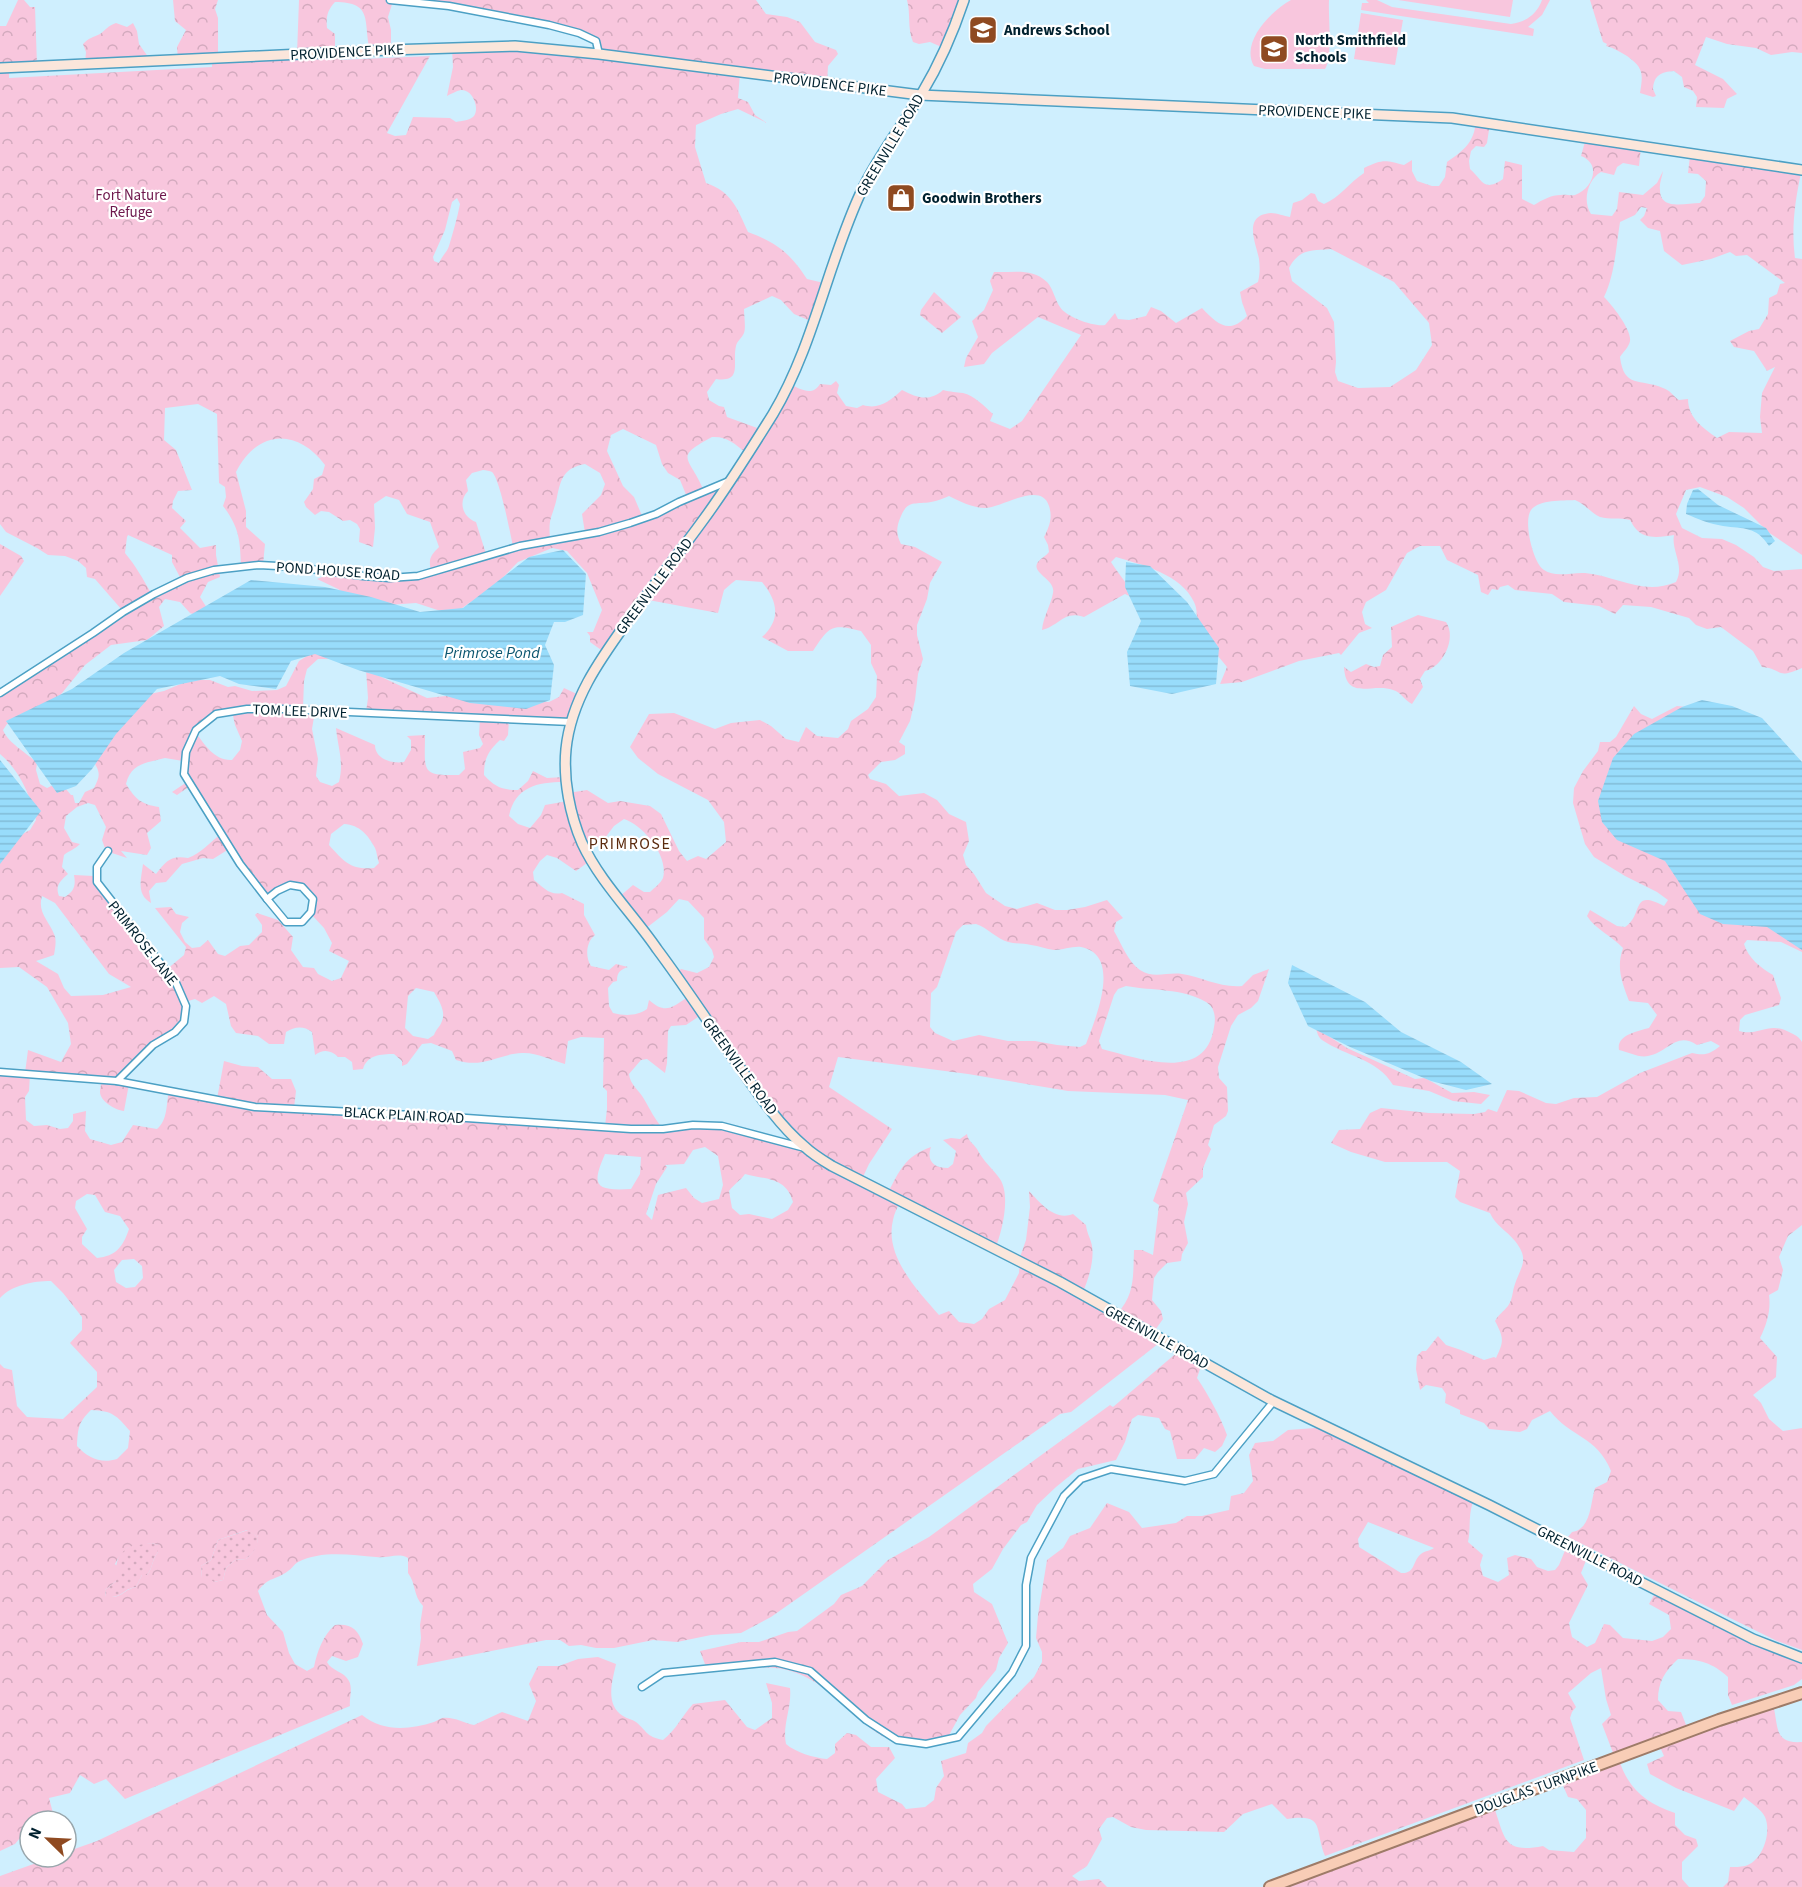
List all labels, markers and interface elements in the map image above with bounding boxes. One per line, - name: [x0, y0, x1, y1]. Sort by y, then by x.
- school or university icon: Andrews School: [967, 14, 999, 46]
- place label: Andrews School: [1003, 20, 1110, 41]
- place label: North Smithfield Schools: [1295, 30, 1406, 68]
- school or university icon: North Smithfield Schools: [1258, 33, 1290, 65]
- street label: PROVIDENCE PIKE: [290, 39, 405, 66]
- street label: PROVIDENCE PIKE: [772, 67, 888, 102]
- street label: GREENVILLE ROAD: [852, 90, 929, 200]
- street label: PROVIDENCE PIKE: [1258, 100, 1372, 125]
- shop icon: Goodwin Brothers: [885, 182, 917, 214]
- park label: Fort Nature Refuge: [95, 185, 167, 223]
- place label: Goodwin Brothers: [922, 188, 1042, 209]
- street label: GREENVILLE ROAD: [611, 534, 698, 639]
- street label: POND HOUSE ROAD: [275, 557, 401, 586]
- water label: Primrose Pond: [444, 642, 540, 664]
- street label: TOM LEE DRIVE: [252, 699, 348, 724]
- district label: PRIMROSE: [589, 833, 671, 855]
- street label: PRIMROSE LANE: [103, 897, 182, 990]
- street label: GREENVILLE ROAD: [697, 1013, 782, 1119]
- street label: BLACK PLAIN ROAD: [343, 1102, 465, 1129]
- street label: GREENVILLE ROAD: [1101, 1300, 1213, 1375]
- street label: GREENVILLE ROAD: [1533, 1521, 1646, 1592]
- street label: DOUGLAS TURNPIKE: [1472, 1756, 1601, 1820]
- north arrow: [18, 1809, 78, 1869]
- text: N: [23, 1824, 47, 1843]

